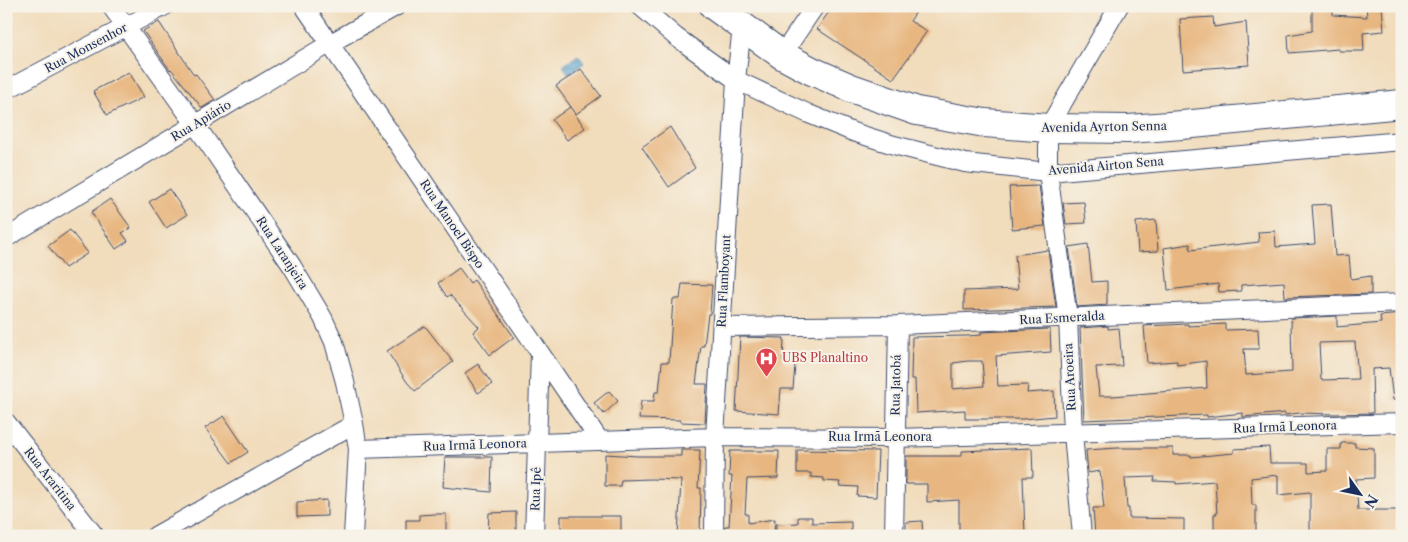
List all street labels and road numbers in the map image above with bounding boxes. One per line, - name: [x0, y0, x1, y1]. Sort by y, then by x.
- street label: Rua Monsenhor: [42, 19, 130, 76]
- street label: Rua Apiário: [168, 97, 233, 144]
- street label: Avenida Ayrton Senna: [1040, 118, 1168, 135]
- street label: Avenida Airton Sena: [1046, 153, 1165, 178]
- street label: Rua Manoel Bispo: [417, 176, 488, 271]
- street label: Rua Laranjeira: [253, 214, 312, 292]
- street label: Rua Flamboyant: [714, 233, 733, 328]
- street label: Rua Esmeralda: [1019, 308, 1106, 327]
- street label: Rua Aroeira: [1060, 342, 1079, 411]
- street label: Rua Jatobá: [887, 354, 904, 416]
- street label: Rua Irmã Leonora: [1233, 417, 1338, 436]
- street label: Rua Irmã Leonora: [828, 429, 933, 444]
- street label: Rua Irmã Leonora: [423, 435, 528, 454]
- street label: Rua Araritina: [21, 444, 80, 514]
- street label: Rua Ipê: [527, 466, 544, 511]

